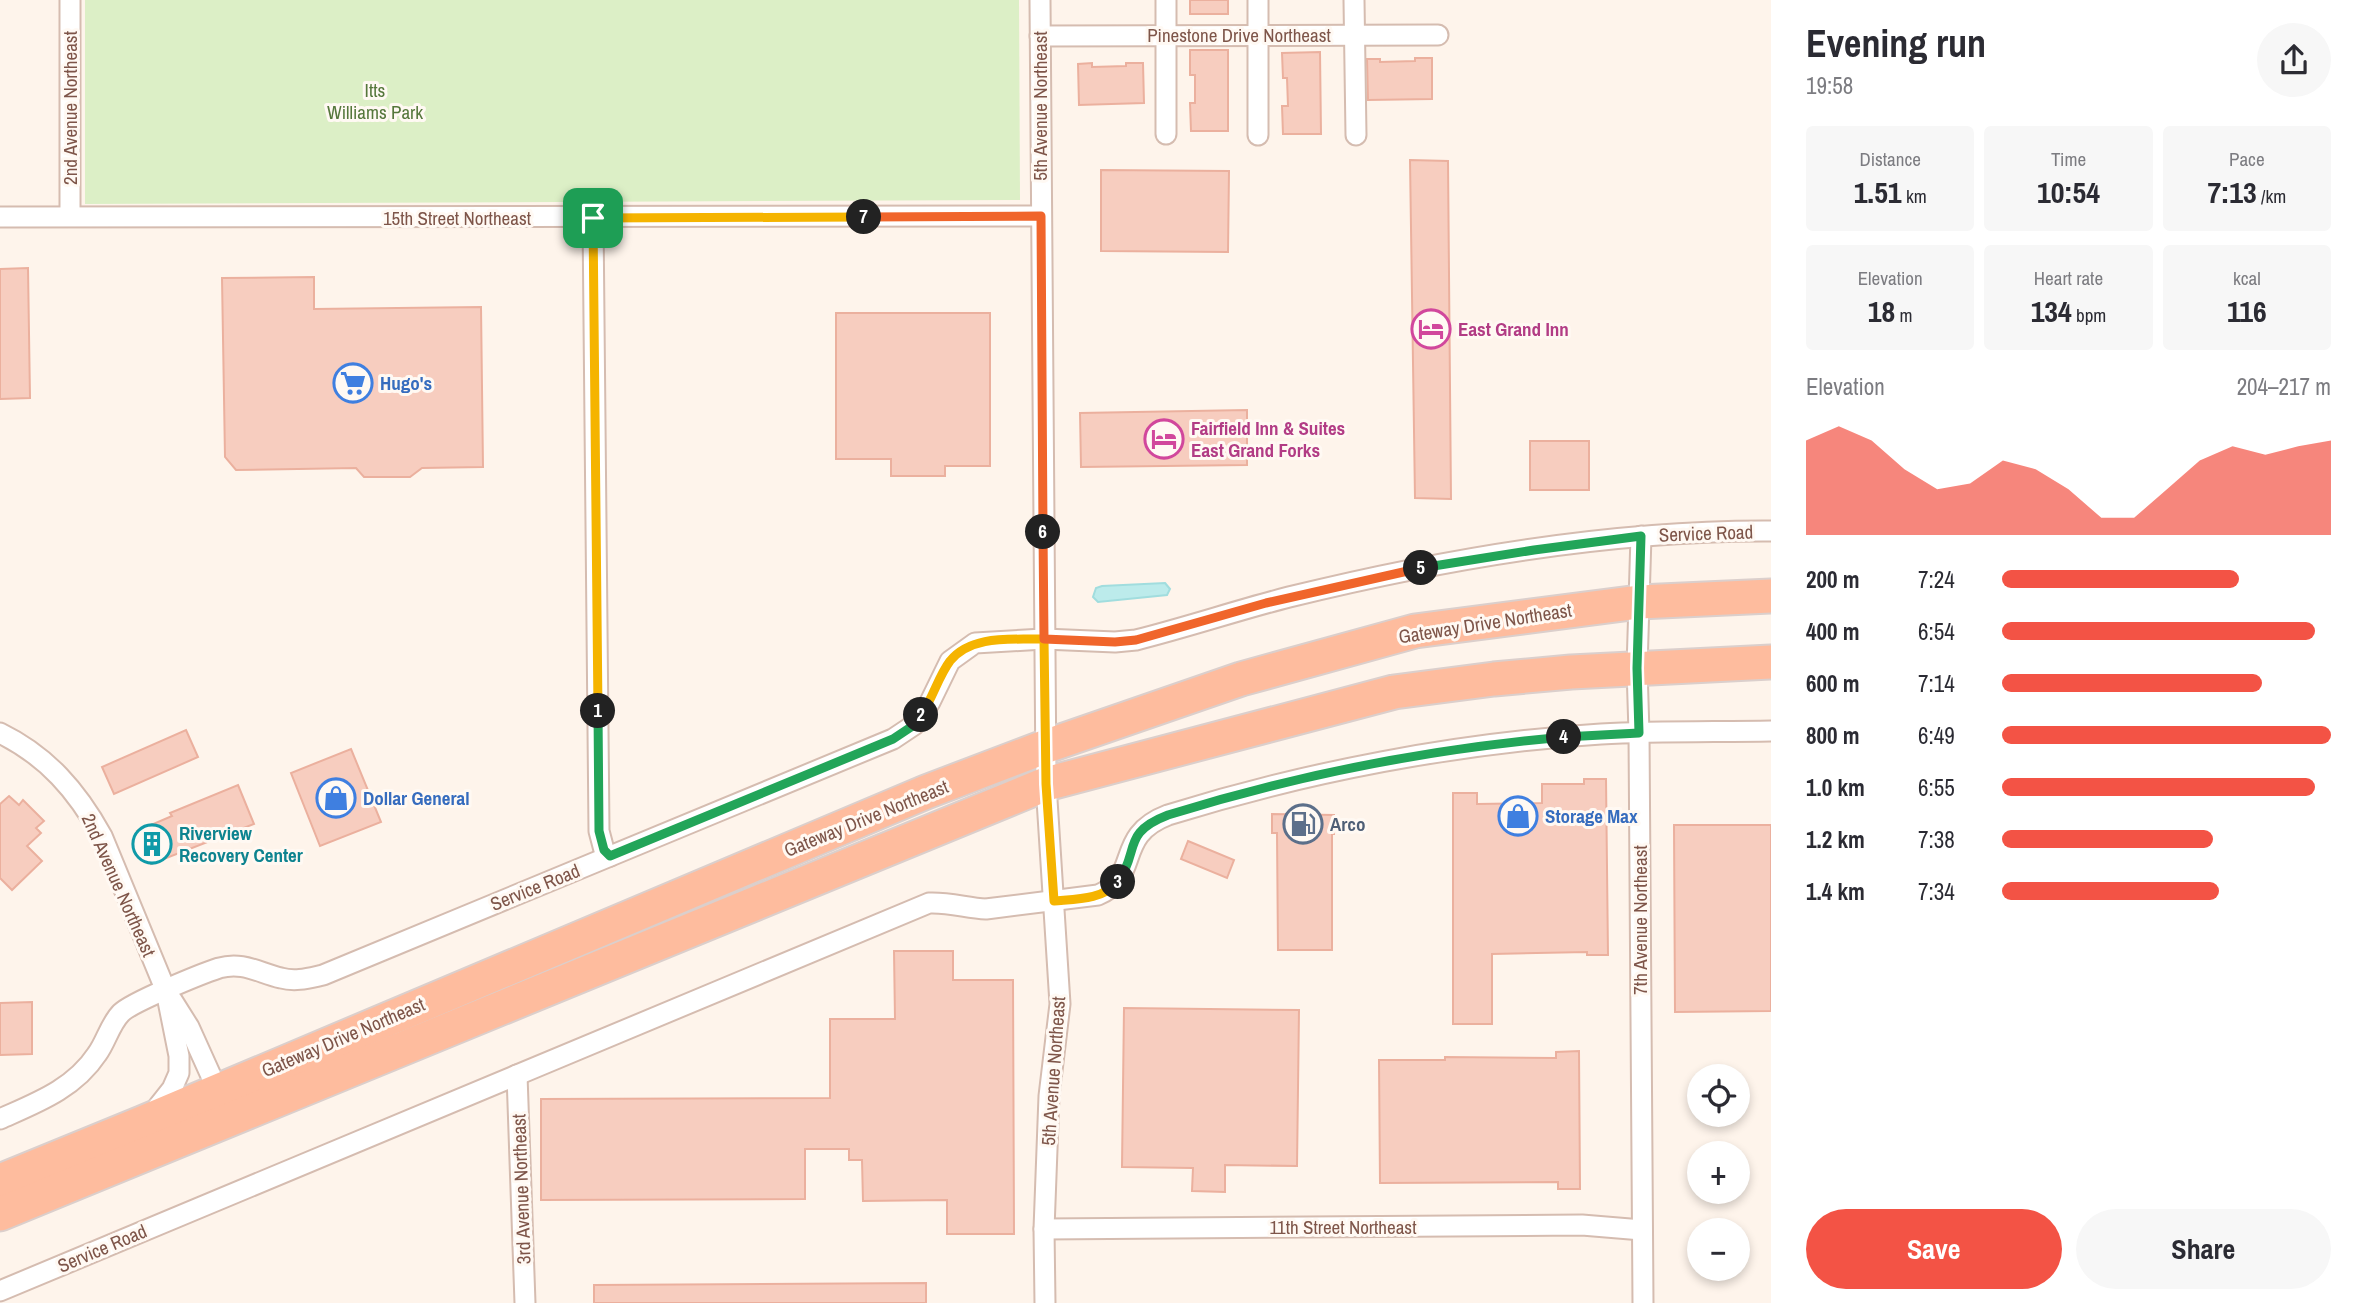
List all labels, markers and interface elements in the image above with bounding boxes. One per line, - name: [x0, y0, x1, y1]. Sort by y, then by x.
- text: Evening run: [1806, 18, 1986, 69]
- street label: Pinestone Drive Northeast: [1147, 22, 1331, 48]
- button: share: [2257, 23, 2331, 97]
- street label: 2nd Avenue Northeast: [57, 30, 83, 185]
- street label: 5th Avenue Northeast: [1027, 31, 1053, 181]
- text: 19:58: [1806, 70, 1853, 101]
- park label: Itts Williams Park: [327, 77, 423, 125]
- text: Distance: [1859, 146, 1921, 172]
- text: Time: [2051, 146, 2086, 172]
- text: Pace: [2229, 146, 2265, 172]
- text: 1.51: [1854, 172, 1902, 212]
- text: 10:54: [2037, 172, 2100, 212]
- text: 7:13: [2207, 172, 2257, 212]
- text: km: [1902, 183, 1927, 209]
- text: /km: [2257, 183, 2286, 209]
- pin: [563, 188, 623, 248]
- icon: arrive: [574, 199, 612, 237]
- pin: 7: [846, 200, 882, 234]
- text: 7: [859, 203, 868, 229]
- street label: 15th Street Northeast: [383, 205, 532, 231]
- text: Elevation: [1858, 265, 1923, 291]
- text: Heart rate: [2034, 265, 2103, 291]
- text: kcal: [2233, 265, 2261, 291]
- text: 18: [1868, 291, 1895, 331]
- text: 134: [2031, 291, 2072, 331]
- text: 116: [2227, 291, 2267, 331]
- text: m: [1895, 302, 1913, 328]
- text: bpm: [2072, 302, 2106, 328]
- hotel icon: East Grand Inn: [1410, 308, 1452, 350]
- place label: East Grand Inn: [1458, 316, 1569, 342]
- supermarket icon: Hugo's: [332, 362, 374, 404]
- place label: Hugo's: [380, 370, 432, 396]
- text: Elevation: [1806, 371, 1885, 402]
- text: 204–217 m: [2237, 371, 2331, 402]
- place label: Fairfield Inn & Suites East Grand Forks: [1191, 415, 1345, 463]
- hotel icon: Fairfield Inn & Suites East Grand Forks: [1143, 418, 1185, 460]
- pin: 6: [1026, 514, 1060, 550]
- text: 6: [1038, 518, 1047, 544]
- street label: Service Road: [1658, 518, 1754, 548]
- pin: 5: [1404, 550, 1438, 586]
- text: 5: [1416, 554, 1425, 580]
- text: 200 m: [1806, 564, 1859, 595]
- text: 7:24: [1918, 564, 1955, 595]
- street label: Gateway Drive Northeast: [1397, 596, 1574, 650]
- text: 400 m: [1806, 616, 1859, 647]
- text: 6:54: [1918, 616, 1955, 647]
- text: 600 m: [1806, 668, 1859, 699]
- text: 7:14: [1918, 668, 1955, 699]
- pin: 1: [580, 694, 616, 728]
- text: 1: [593, 697, 602, 723]
- pin: 2: [904, 698, 939, 732]
- text: 2: [916, 701, 925, 727]
- pin: 4: [1546, 720, 1582, 754]
- text: 800 m: [1806, 720, 1859, 751]
- text: 6:49: [1918, 720, 1955, 751]
- text: 4: [1559, 723, 1568, 749]
- text: 1.0 km: [1806, 772, 1865, 803]
- text: 6:55: [1918, 772, 1955, 803]
- street label: Gateway Drive Northeast: [780, 773, 953, 863]
- shop icon: Dollar General: [315, 777, 357, 819]
- place label: Dollar General: [363, 785, 470, 811]
- shop icon: Storage Max: [1497, 795, 1539, 837]
- fuel station icon: Arco: [1282, 803, 1324, 845]
- place label: Storage Max: [1545, 803, 1638, 829]
- street label: 2nd Avenue Northeast: [76, 809, 162, 961]
- place label: Arco: [1330, 811, 1366, 837]
- place label: Riverview Recovery Center: [179, 820, 303, 868]
- building icon: Riverview Recovery Center: [131, 823, 173, 865]
- text: 1.2 km: [1806, 824, 1865, 855]
- text: 7:38: [1918, 824, 1955, 855]
- street label: 7th Avenue Northeast: [1627, 845, 1653, 995]
- street label: Service Road: [486, 857, 584, 917]
- pin: 3: [1100, 864, 1136, 900]
- text: 3: [1113, 868, 1122, 894]
- text: 1.4 km: [1806, 876, 1865, 907]
- text: 7:34: [1918, 876, 1955, 907]
- street label: Gateway Drive Northeast: [257, 991, 429, 1083]
- street label: 5th Avenue Northeast: [1035, 995, 1071, 1147]
- map controls: [1687, 1064, 1750, 1281]
- button: locate: [1687, 1064, 1750, 1127]
- street label: 3rd Avenue Northeast: [505, 1113, 537, 1265]
- button: +: [1687, 1141, 1750, 1204]
- button: Save: [1806, 1209, 2062, 1289]
- button: Share: [2076, 1209, 2331, 1289]
- street label: 11th Street Northeast: [1270, 1214, 1417, 1240]
- street label: Service Road: [53, 1218, 151, 1278]
- button: −: [1687, 1218, 1750, 1281]

